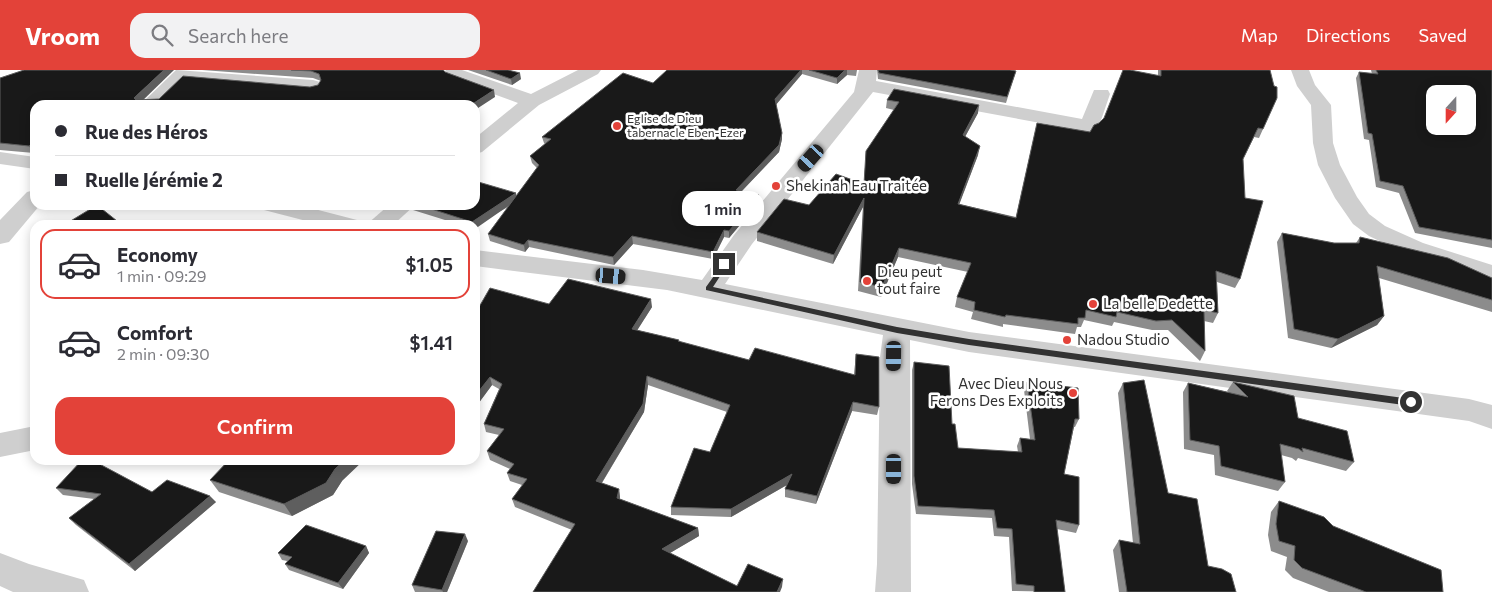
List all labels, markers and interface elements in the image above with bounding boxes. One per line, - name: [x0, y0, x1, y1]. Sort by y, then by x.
- search box: [130, 13, 480, 58]
- text: Vroom: [25, 21, 100, 50]
- icon: search: [148, 21, 176, 49]
- text: Search here: [188, 24, 289, 47]
- text: Map: [1241, 24, 1278, 46]
- text: Directions: [1306, 24, 1390, 46]
- text: Saved: [1418, 24, 1467, 46]
- north arrow: [1426, 85, 1476, 135]
- map controls: [1426, 85, 1476, 135]
- place label: Eglise de Dieu tabernacle Eben-Ezer: [627, 111, 744, 139]
- text: Rue des Héros: [85, 120, 208, 143]
- marker: Eglise de Dieu tabernacle Eben-Ezer: [611, 120, 623, 132]
- car: [795, 142, 826, 174]
- text: Ruelle Jérémie 2: [85, 168, 223, 191]
- place label: Shekinah Eau Traitée: [786, 176, 927, 194]
- marker: Shekinah Eau Traitée: [770, 180, 782, 192]
- callout: 1 min: [683, 191, 765, 226]
- text: 1 min: [704, 199, 742, 218]
- icon: car: [57, 242, 102, 287]
- text: Economy: [117, 243, 198, 266]
- text: $1.05: [406, 253, 453, 276]
- route end: [713, 253, 735, 275]
- place label: Dieu peut tout faire: [877, 262, 942, 297]
- text: 1 min · 09:29: [117, 266, 207, 285]
- car: [595, 267, 626, 285]
- marker: Dieu peut tout faire: [861, 275, 873, 287]
- place label: La belle Dedette: [1103, 294, 1213, 312]
- marker: La belle Dedette: [1087, 298, 1099, 310]
- icon: car: [57, 320, 102, 365]
- text: Comfort: [117, 321, 193, 344]
- place label: Nadou Studio: [1077, 330, 1170, 348]
- text: $1.41: [410, 331, 453, 354]
- marker: Nadou Studio: [1061, 334, 1073, 346]
- car: [886, 341, 901, 371]
- text: 2 min · 09:30: [117, 344, 210, 363]
- place label: Avec Dieu Nous Ferons Des Exploits: [930, 374, 1063, 409]
- marker: Avec Dieu Nous Ferons Des Exploits: [1067, 387, 1079, 399]
- route start: [1400, 391, 1422, 413]
- button: Confirm: [55, 397, 455, 455]
- car: [886, 454, 901, 484]

